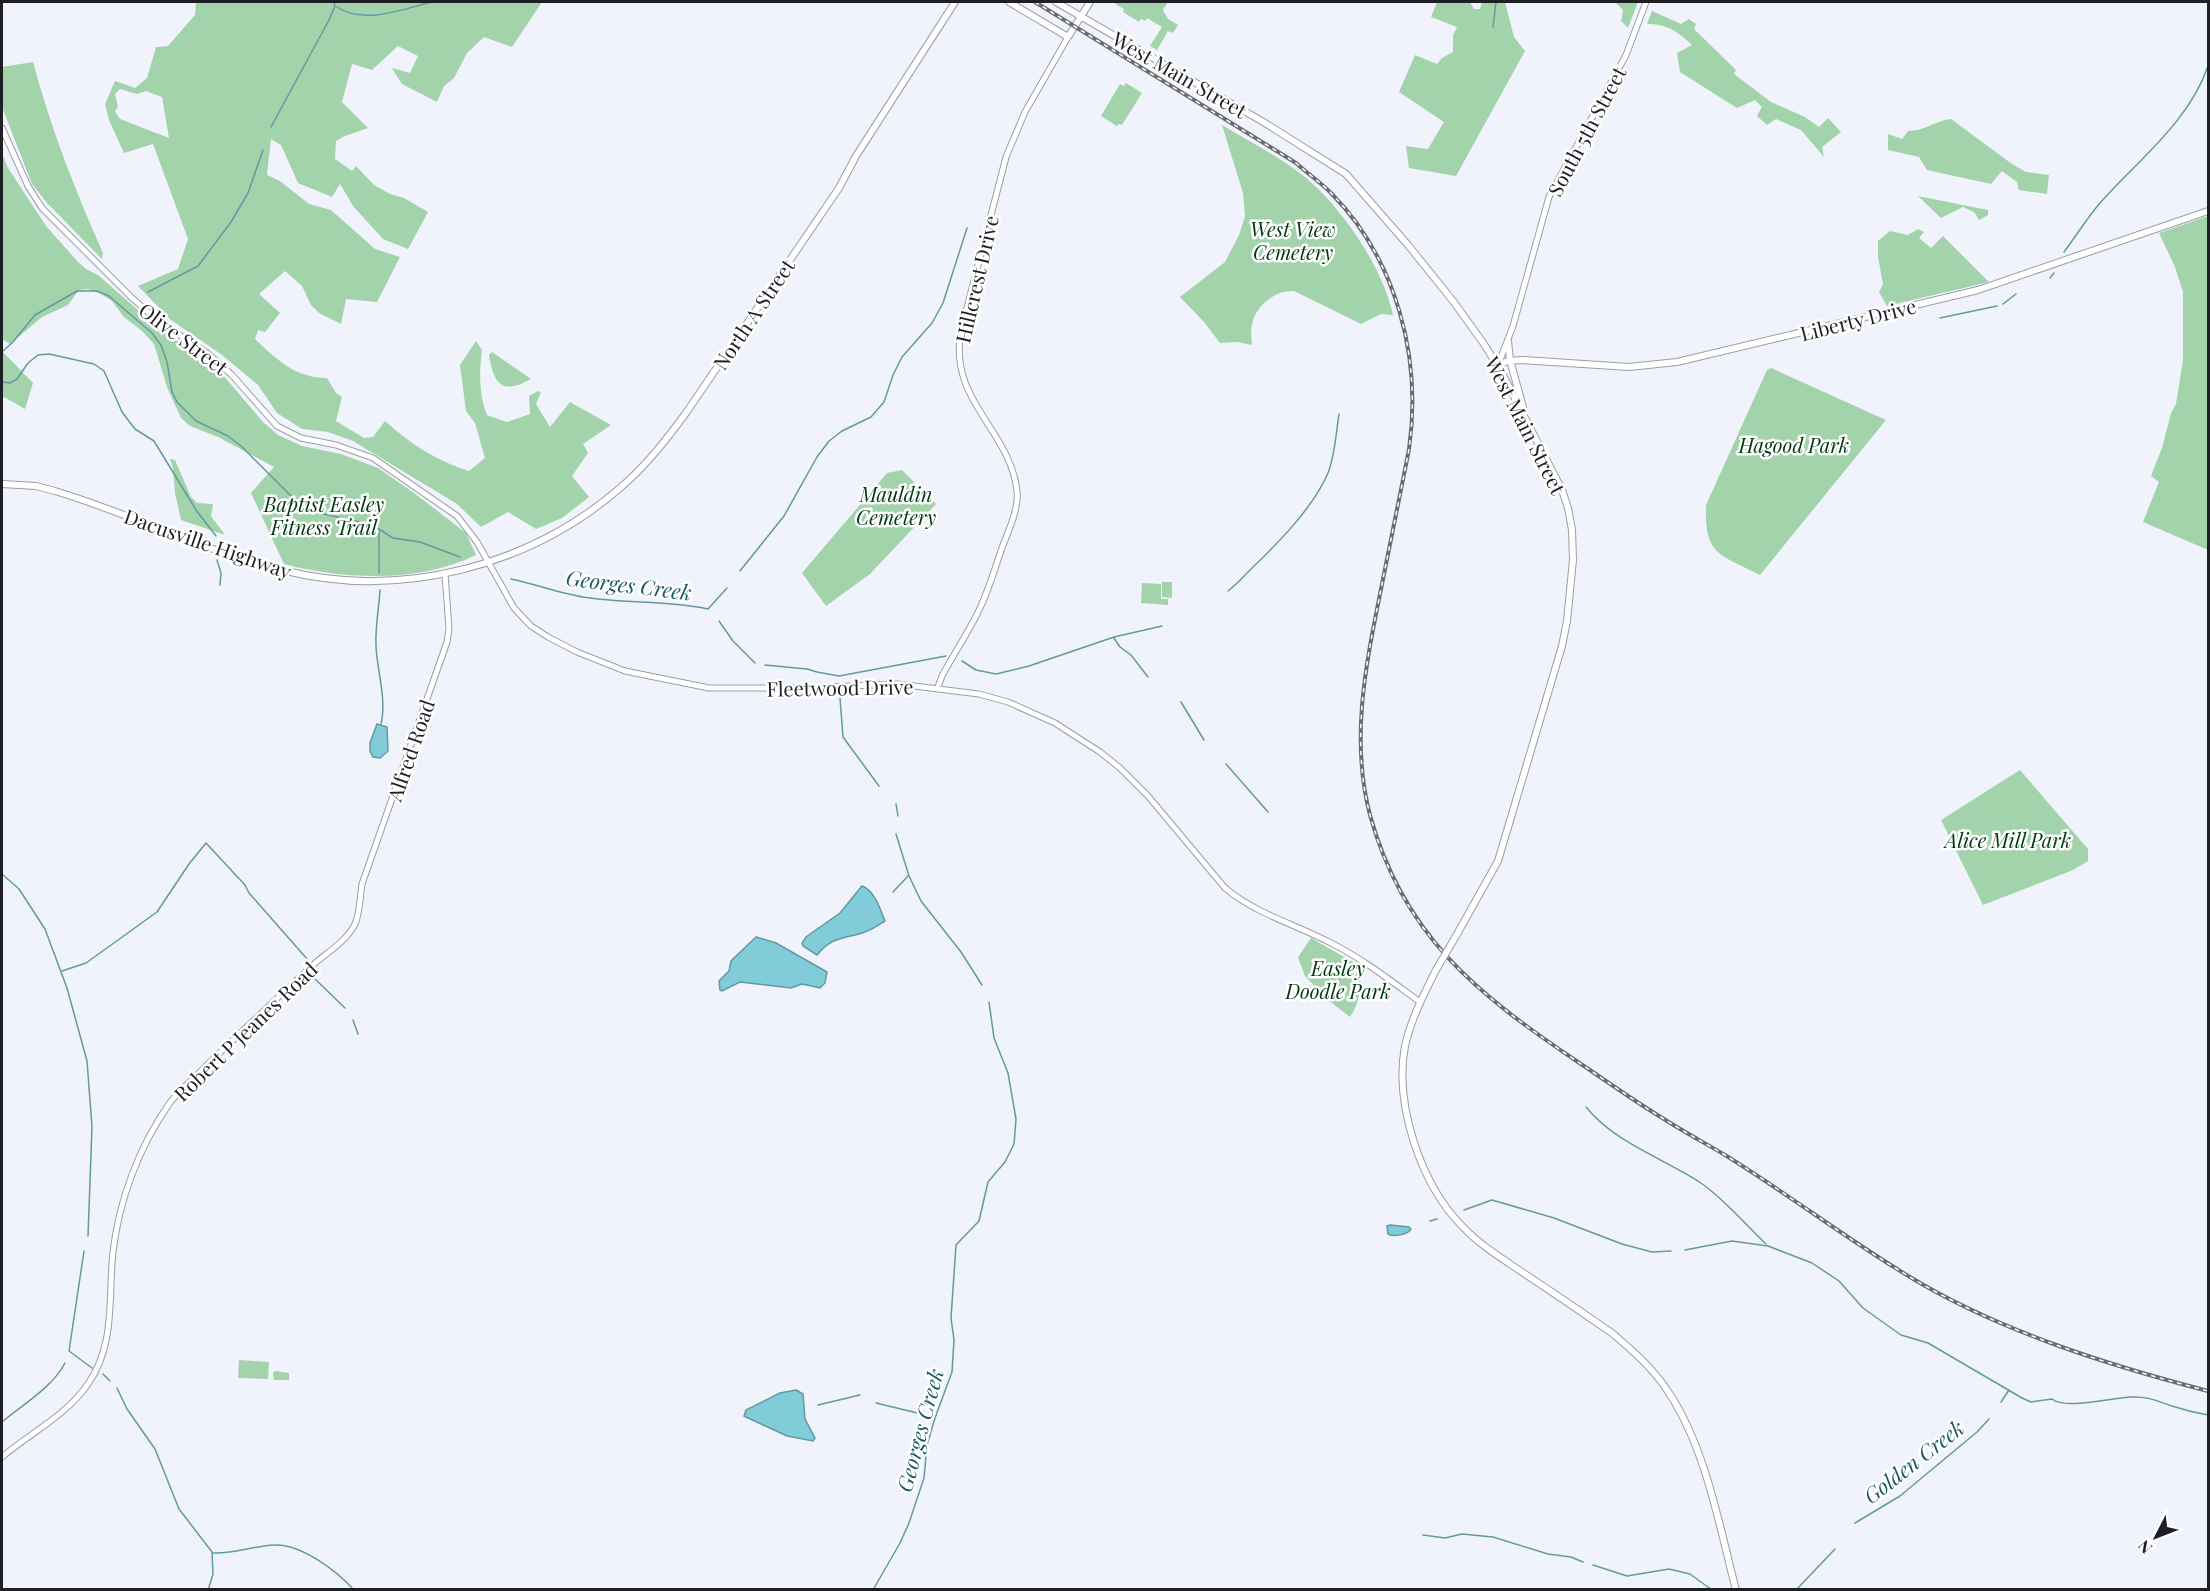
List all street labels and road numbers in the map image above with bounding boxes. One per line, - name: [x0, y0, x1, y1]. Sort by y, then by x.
- street label: West Main Street: [1107, 24, 1253, 124]
- street label: South 5th Street: [1541, 61, 1632, 200]
- street label: Hillcrest Drive: [948, 213, 1004, 345]
- street label: North A Street: [706, 253, 801, 375]
- street label: Liberty Drive: [1797, 292, 1919, 346]
- street label: Olive Street: [134, 296, 235, 381]
- street label: West Main Street: [1479, 351, 1573, 499]
- street label: Dacusville Highway: [121, 502, 295, 584]
- street label: Fleetwood Drive: [766, 672, 914, 702]
- street label: Alfred Road: [380, 695, 440, 805]
- street label: Robert P Jeanes Road: [167, 955, 323, 1107]

